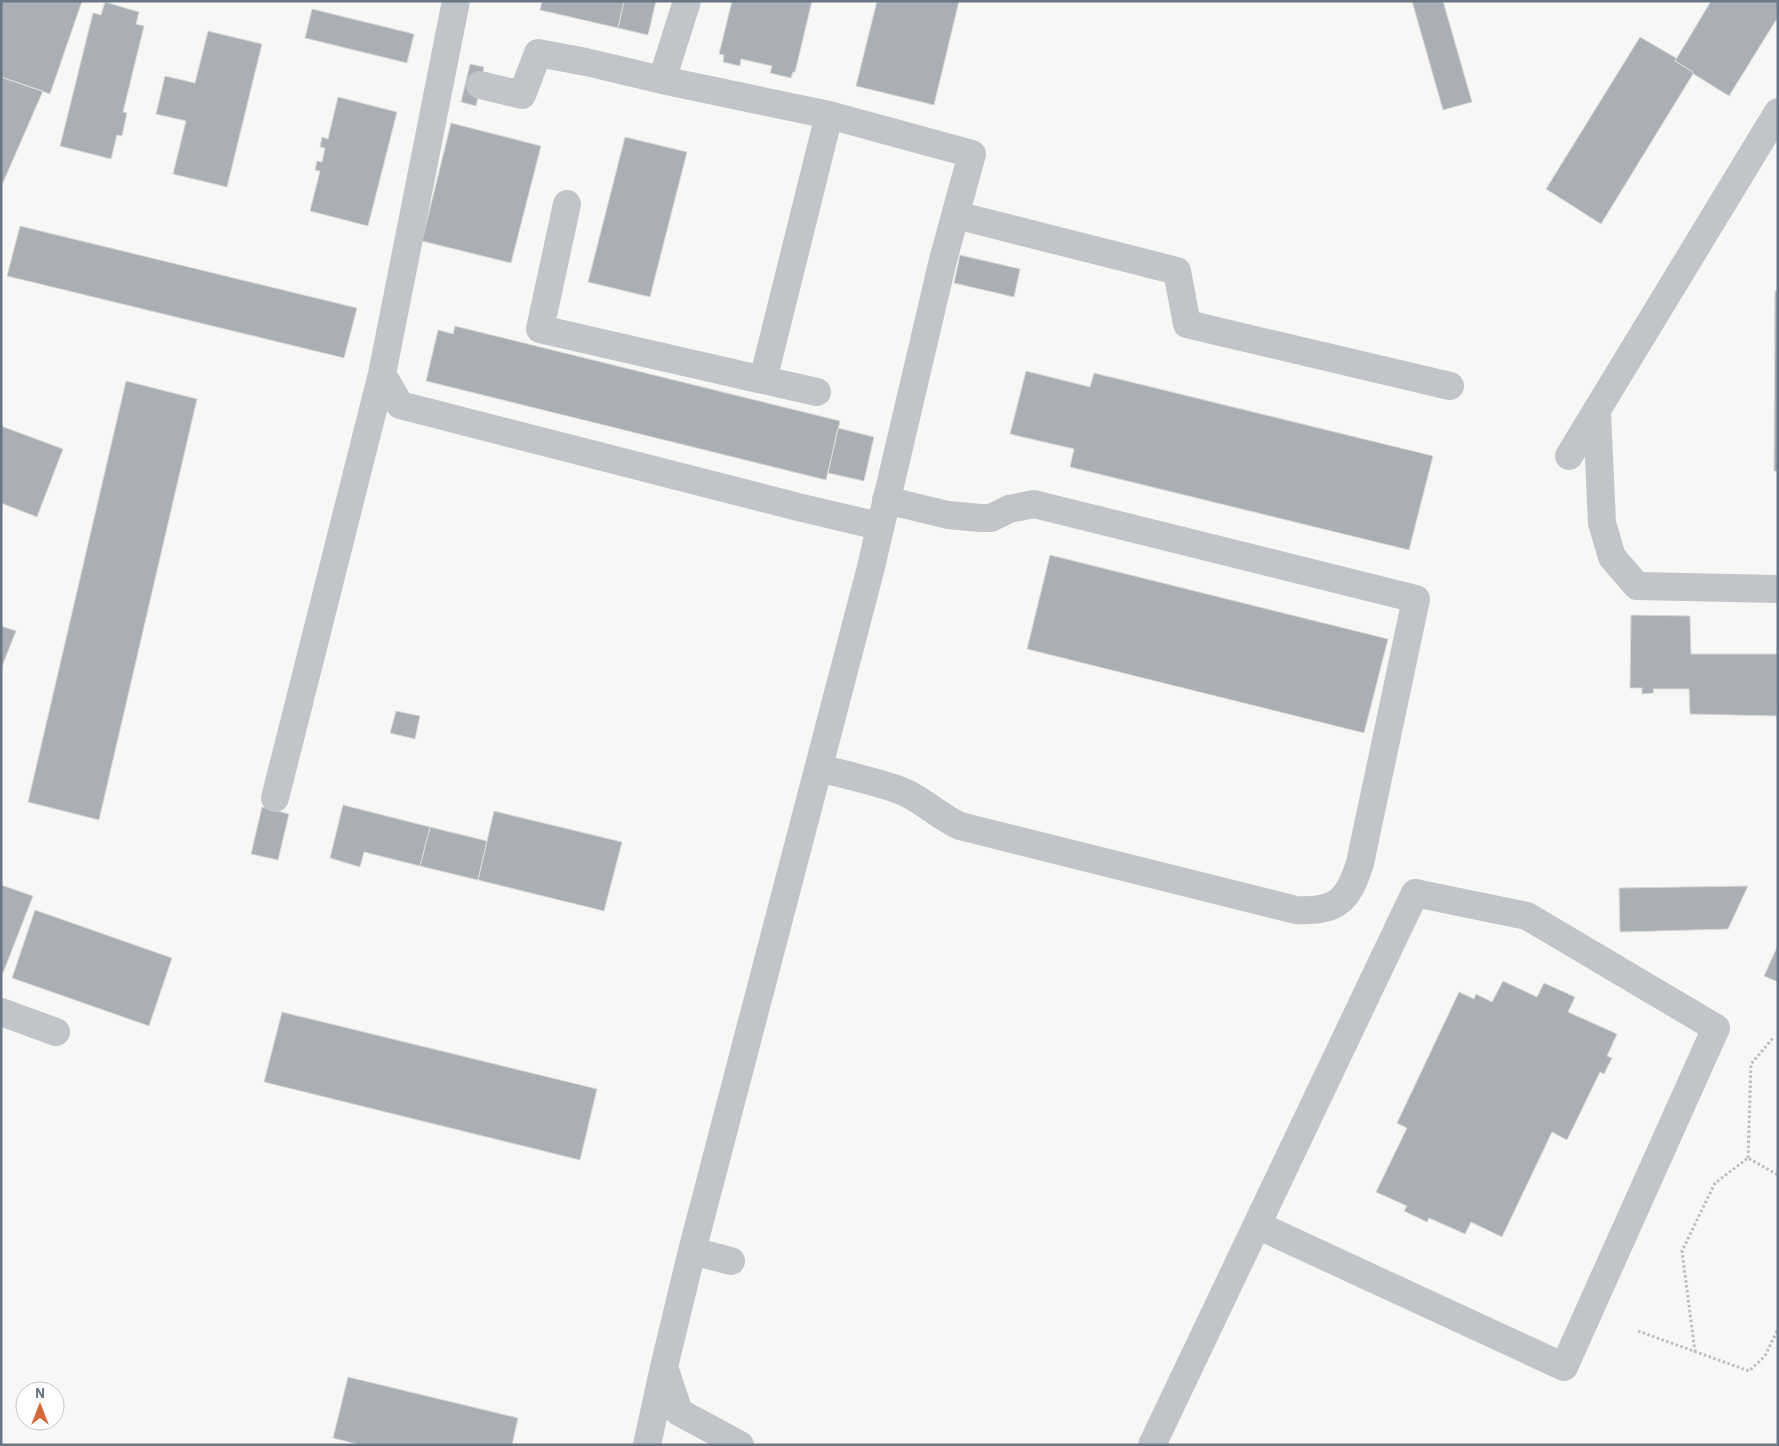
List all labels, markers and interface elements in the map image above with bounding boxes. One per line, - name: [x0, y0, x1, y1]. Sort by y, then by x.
- north arrow: [15, 1381, 65, 1431]
- text: N: [35, 1384, 45, 1402]

